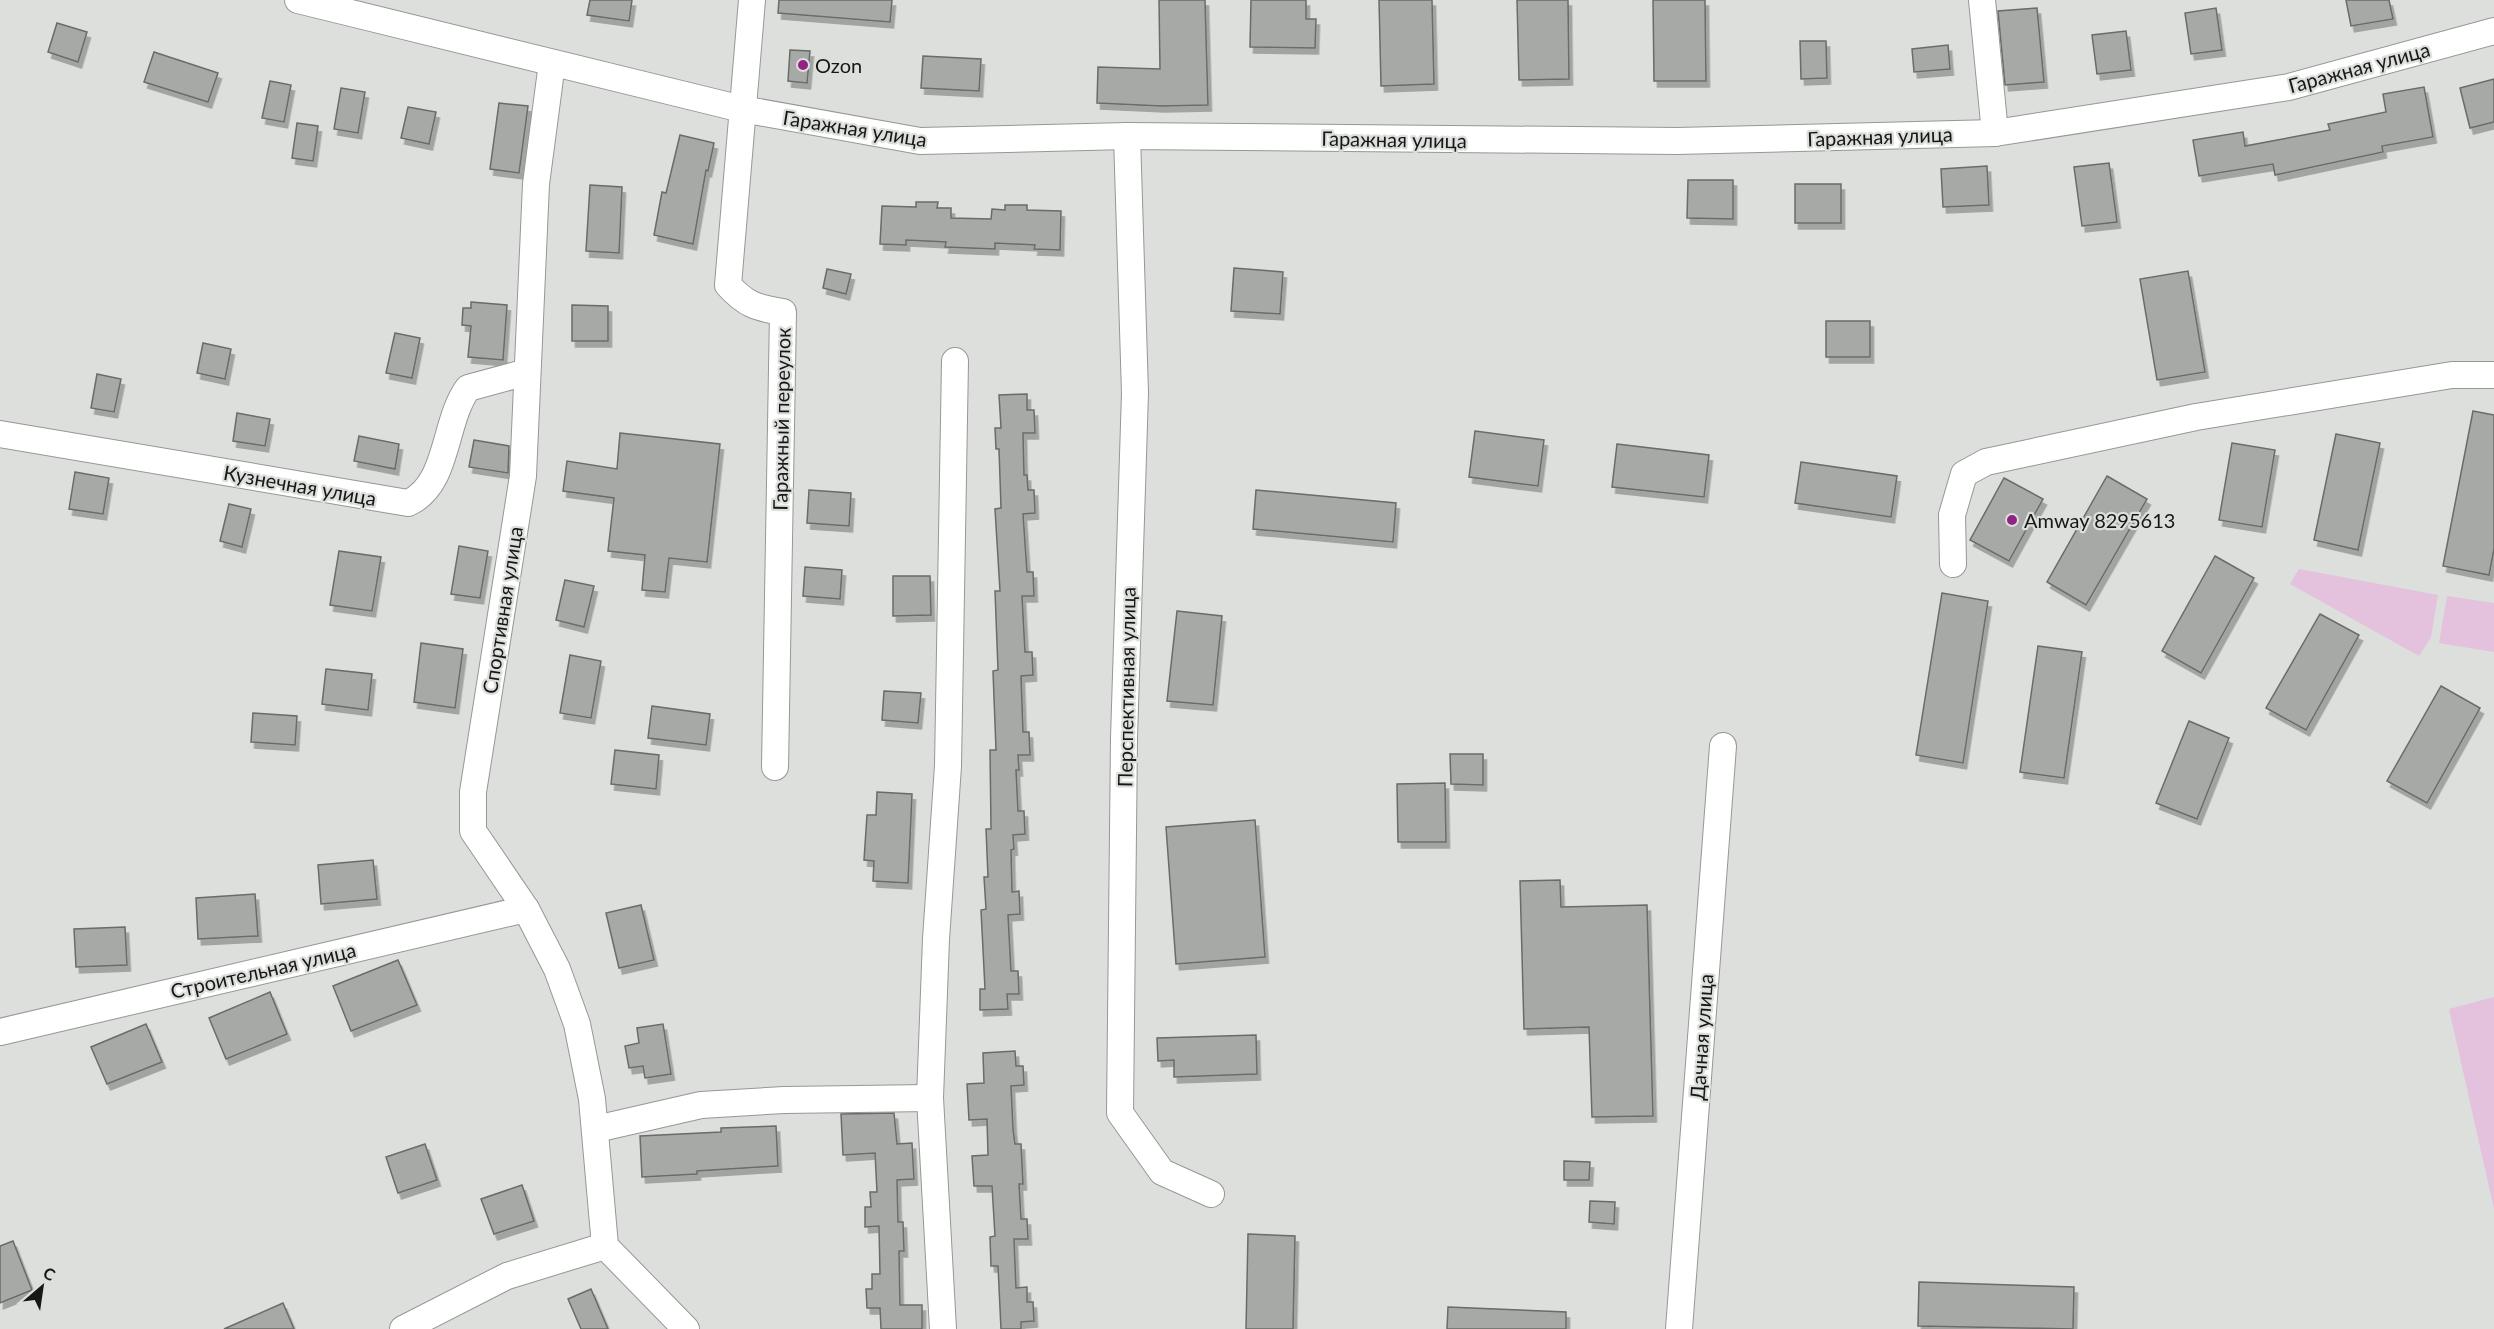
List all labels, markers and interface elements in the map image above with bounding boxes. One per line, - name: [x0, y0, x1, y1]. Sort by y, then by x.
- street label: Гаражная улица: [2286, 37, 2432, 97]
- place label: Ozon: [815, 53, 862, 77]
- marker: Ozon: [796, 58, 810, 72]
- street label: Гаражная улица: [781, 105, 929, 151]
- street label: Гаражная улица: [1807, 121, 1953, 151]
- street label: Гаражная улица: [1321, 126, 1467, 152]
- street label: Гаражный переулок: [767, 327, 795, 511]
- street label: Кузнечная улица: [222, 460, 378, 510]
- place label: Amway 8295613: [2024, 508, 2175, 532]
- marker: Amway 8295613: [2005, 513, 2019, 527]
- street label: Спортивная улица: [477, 525, 527, 695]
- street label: Перспективная улица: [1112, 587, 1140, 787]
- street label: Строительная улица: [168, 937, 358, 1003]
- street label: Дачная улица: [1685, 973, 1717, 1101]
- north arrow: [12, 1257, 72, 1317]
- text: С: [40, 1263, 59, 1285]

